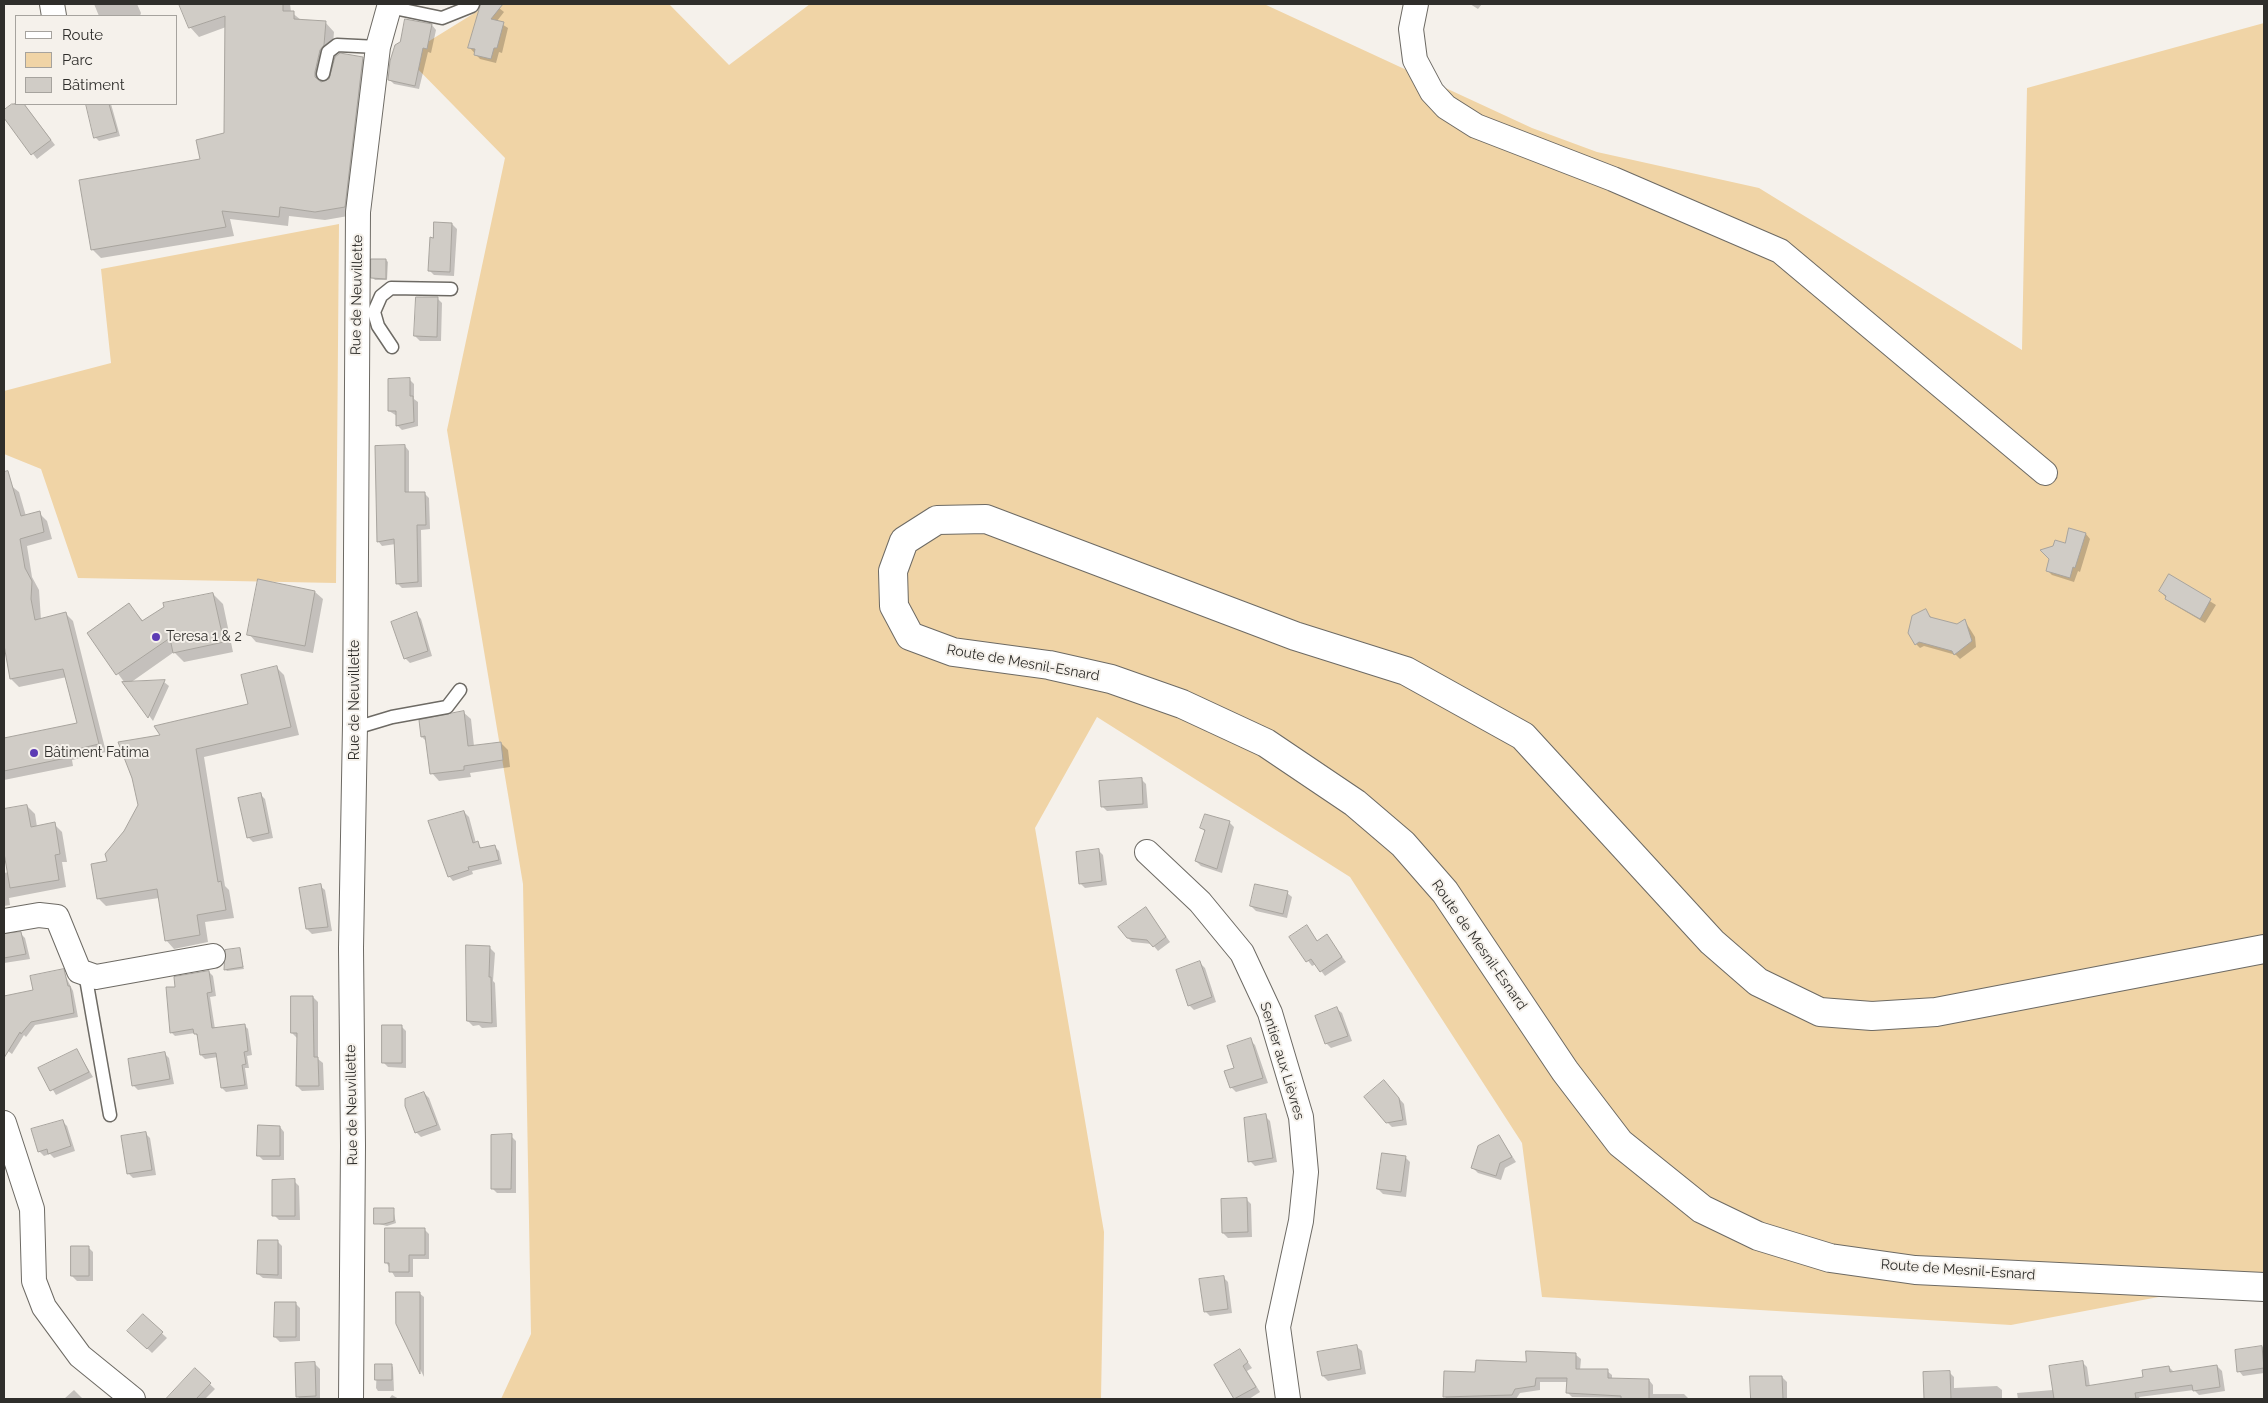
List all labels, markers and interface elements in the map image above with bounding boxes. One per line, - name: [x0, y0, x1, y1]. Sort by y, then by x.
- legend: [15, 15, 178, 105]
- text: Route: [62, 26, 103, 44]
- text: Parc: [62, 51, 93, 69]
- text: Bâtiment: [62, 76, 125, 94]
- street label: Rue de Neuvillette: [348, 235, 366, 355]
- place label: Teresa 1 & 2: [166, 629, 242, 645]
- marker: Teresa 1 & 2: [150, 631, 162, 643]
- street label: Rue de Neuvillette: [347, 640, 363, 760]
- street label: Route de Mesnil-Esnard: [945, 641, 1101, 685]
- place label: Bâtiment Fatima: [44, 745, 149, 761]
- marker: Bâtiment Fatima: [28, 747, 40, 759]
- street label: Route de Mesnil-Esnard: [1428, 877, 1530, 1013]
- street label: Sentier aux Lièvres: [1256, 1000, 1308, 1122]
- street label: Rue de Neuvillette: [343, 1045, 361, 1165]
- street label: Route de Mesnil-Esnard: [1880, 1256, 2036, 1284]

